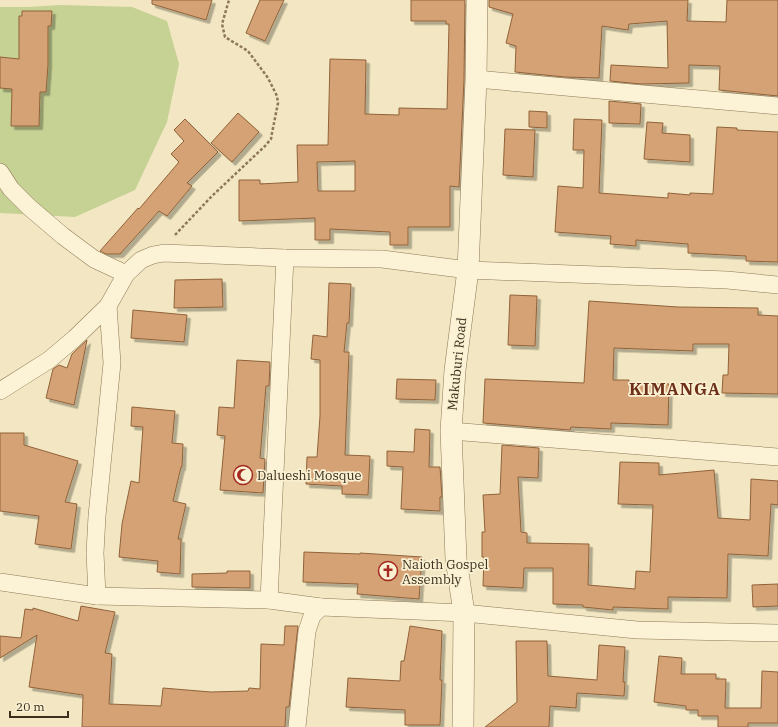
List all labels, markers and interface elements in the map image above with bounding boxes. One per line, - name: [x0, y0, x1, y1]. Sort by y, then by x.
- street label: Makuburi Road: [444, 316, 470, 411]
- district label: KIMANGA: [629, 378, 721, 400]
- mosque icon: Dalueshi Mosque: [232, 464, 254, 486]
- place label: Dalueshi Mosque: [257, 467, 362, 484]
- place label: Naioth Gospel Assembly: [402, 556, 488, 588]
- church icon: Naioth Gospel Assembly: [377, 560, 399, 582]
- scale bar: [10, 693, 68, 719]
- text: 20 m: [16, 699, 45, 714]

